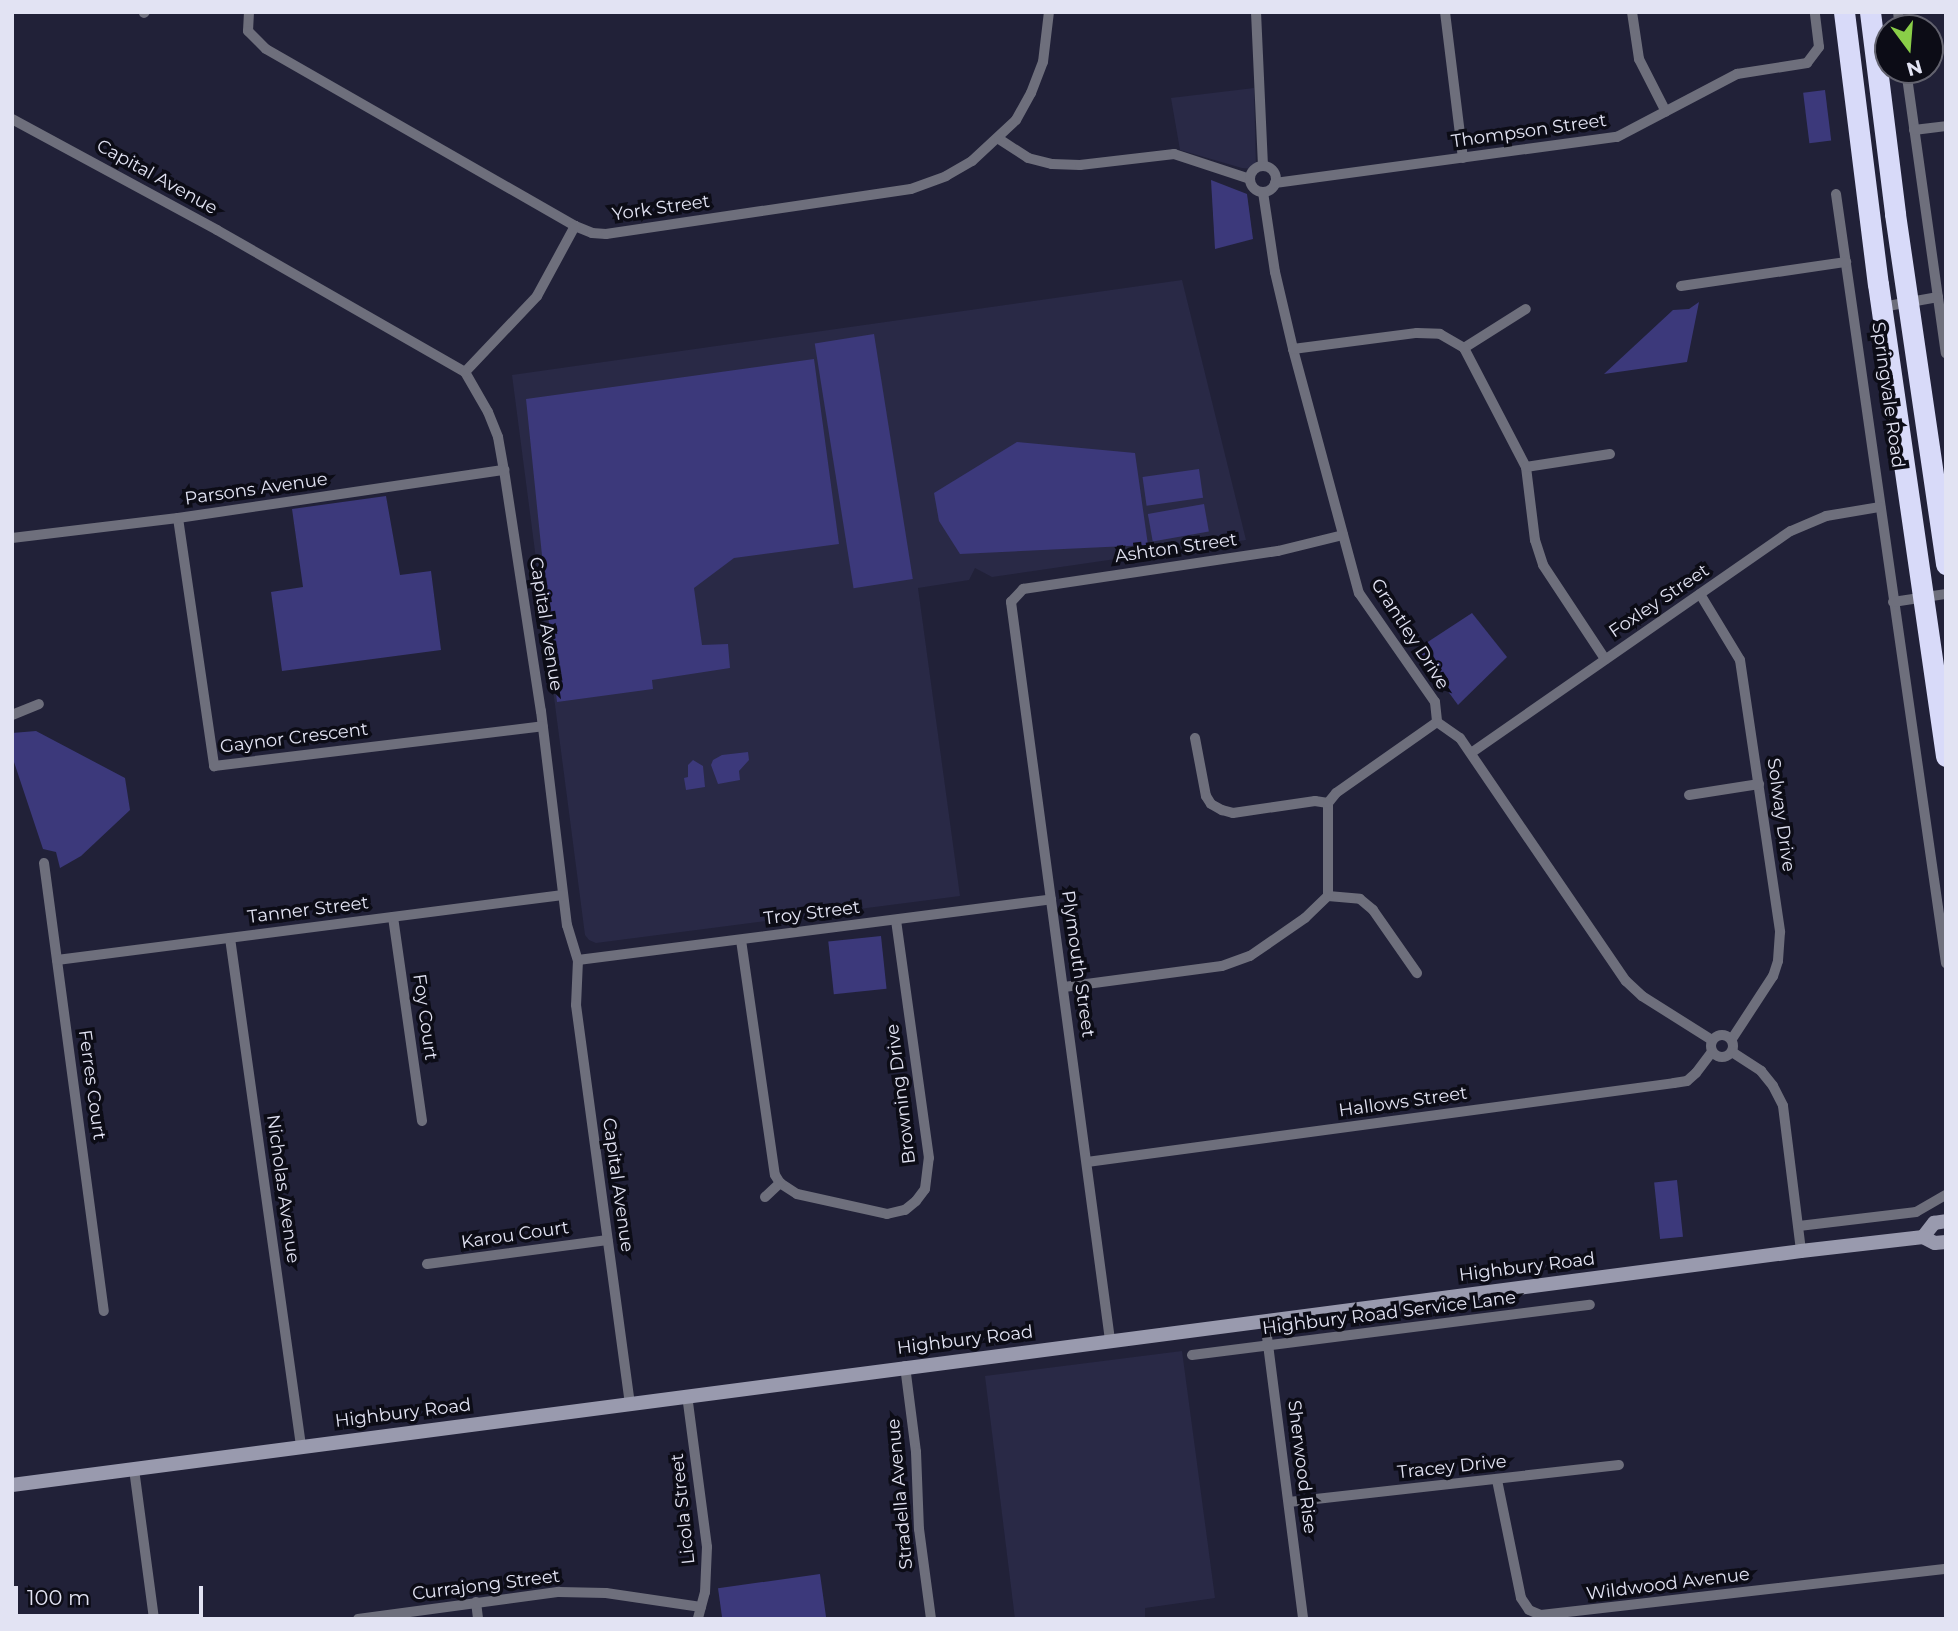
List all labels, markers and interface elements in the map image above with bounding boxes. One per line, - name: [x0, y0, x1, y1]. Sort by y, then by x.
- north arrow: [1874, 14, 1944, 84]
- text: N: [1904, 55, 1925, 81]
- street label: Thompson Street: [1450, 109, 1608, 153]
- street label: Capital Avenue: [93, 135, 221, 219]
- street label: York Street: [611, 190, 711, 226]
- street label: Springvale Road: [1867, 321, 1909, 469]
- street label: Parsons Avenue: [183, 468, 329, 510]
- street label: Ashton Street: [1113, 529, 1239, 567]
- street label: Capital Avenue: [525, 556, 567, 692]
- street label: Foxley Street: [1605, 560, 1713, 642]
- street label: Grantley Drive: [1366, 575, 1454, 693]
- street label: Gaynor Crescent: [219, 718, 369, 758]
- street label: Solway Drive: [1762, 757, 1800, 873]
- street label: Plymouth Street: [1057, 889, 1099, 1039]
- street label: Tanner Street: [246, 892, 370, 928]
- street label: Troy Street: [763, 896, 861, 930]
- street label: Foy Court: [408, 972, 442, 1062]
- street label: Browning Drive: [882, 1023, 920, 1165]
- street label: Ferres Court: [74, 1029, 110, 1141]
- street label: Hallows Street: [1337, 1082, 1469, 1122]
- street label: Nicholas Avenue: [262, 1113, 304, 1265]
- street label: Capital Avenue: [598, 1117, 638, 1253]
- street label: Karou Court: [460, 1217, 570, 1253]
- street label: Highbury Road: [1458, 1248, 1596, 1286]
- street label: Highbury Road Service Lane: [1261, 1287, 1517, 1339]
- street label: Highbury Road: [896, 1321, 1034, 1359]
- street label: Highbury Road: [334, 1394, 472, 1432]
- street label: Sherwood Rise: [1283, 1399, 1321, 1535]
- street label: Stradella Avenue: [883, 1418, 917, 1570]
- street label: Tracey Drive: [1396, 1451, 1508, 1483]
- street label: Licola Street: [666, 1453, 700, 1565]
- street label: Wildwood Avenue: [1585, 1563, 1751, 1605]
- street label: Currajong Street: [411, 1565, 561, 1605]
- scale bar: [18, 1572, 206, 1616]
- text: 100 m: [27, 1585, 90, 1610]

